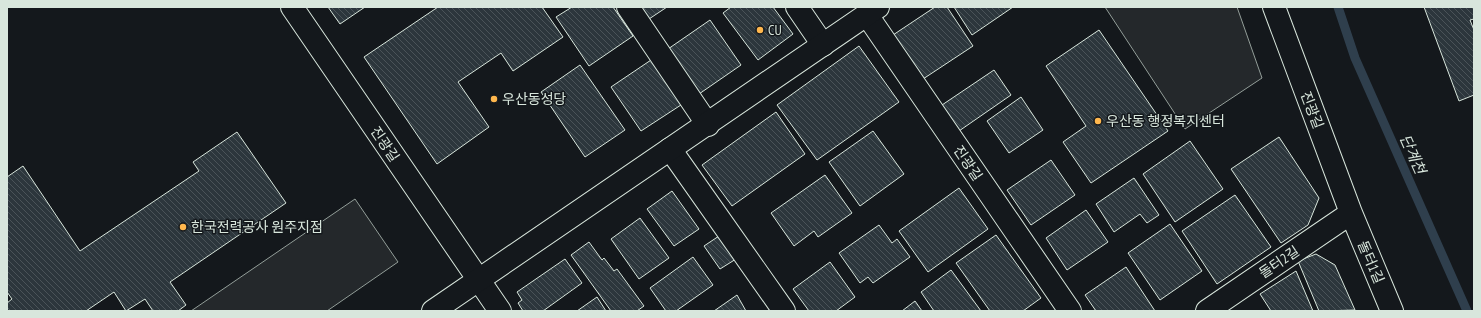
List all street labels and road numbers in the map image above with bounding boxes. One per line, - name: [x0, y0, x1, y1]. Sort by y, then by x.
- street label: 진광길: [1297, 89, 1327, 131]
- street label: 진광길: [367, 123, 403, 165]
- street label: 진광길: [950, 142, 986, 184]
- street label: 돌터1길: [1354, 238, 1388, 286]
- street label: 돌터2길: [1255, 242, 1303, 282]

